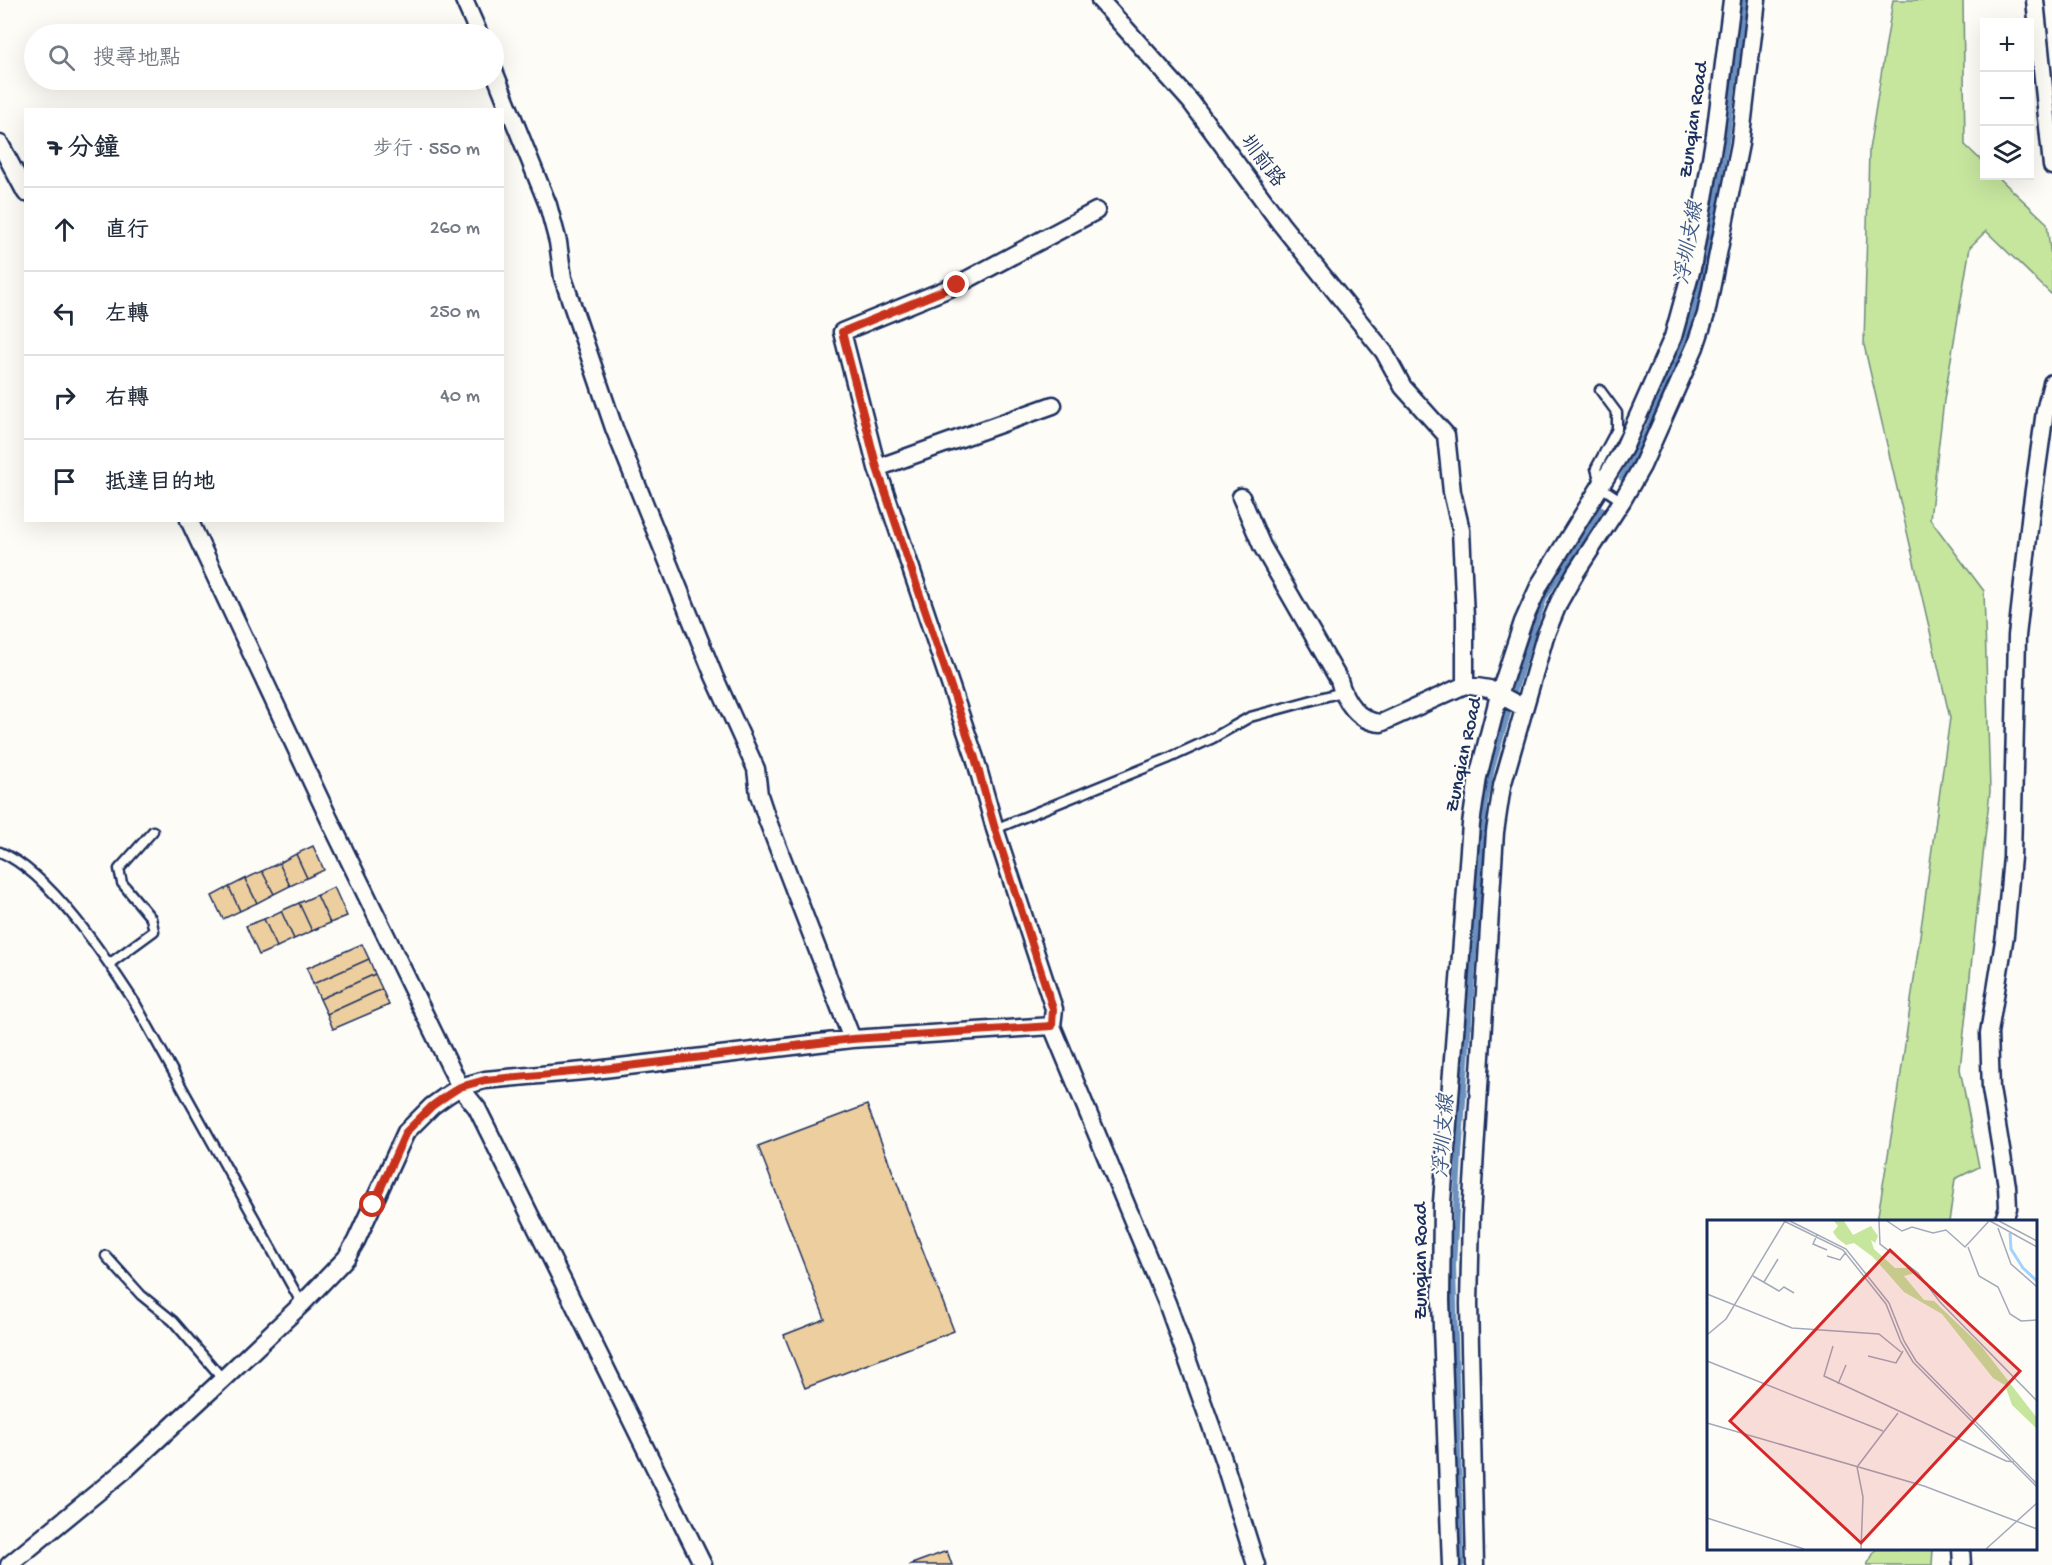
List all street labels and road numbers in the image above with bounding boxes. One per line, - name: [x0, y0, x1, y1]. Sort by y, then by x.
- street label: Zunqian Road: [1675, 58, 1715, 180]
- street label: 圳前路: [1234, 130, 1290, 194]
- street label: Zunqian Road: [1442, 693, 1489, 815]
- street label: Zunqian Road: [1411, 1200, 1434, 1320]

